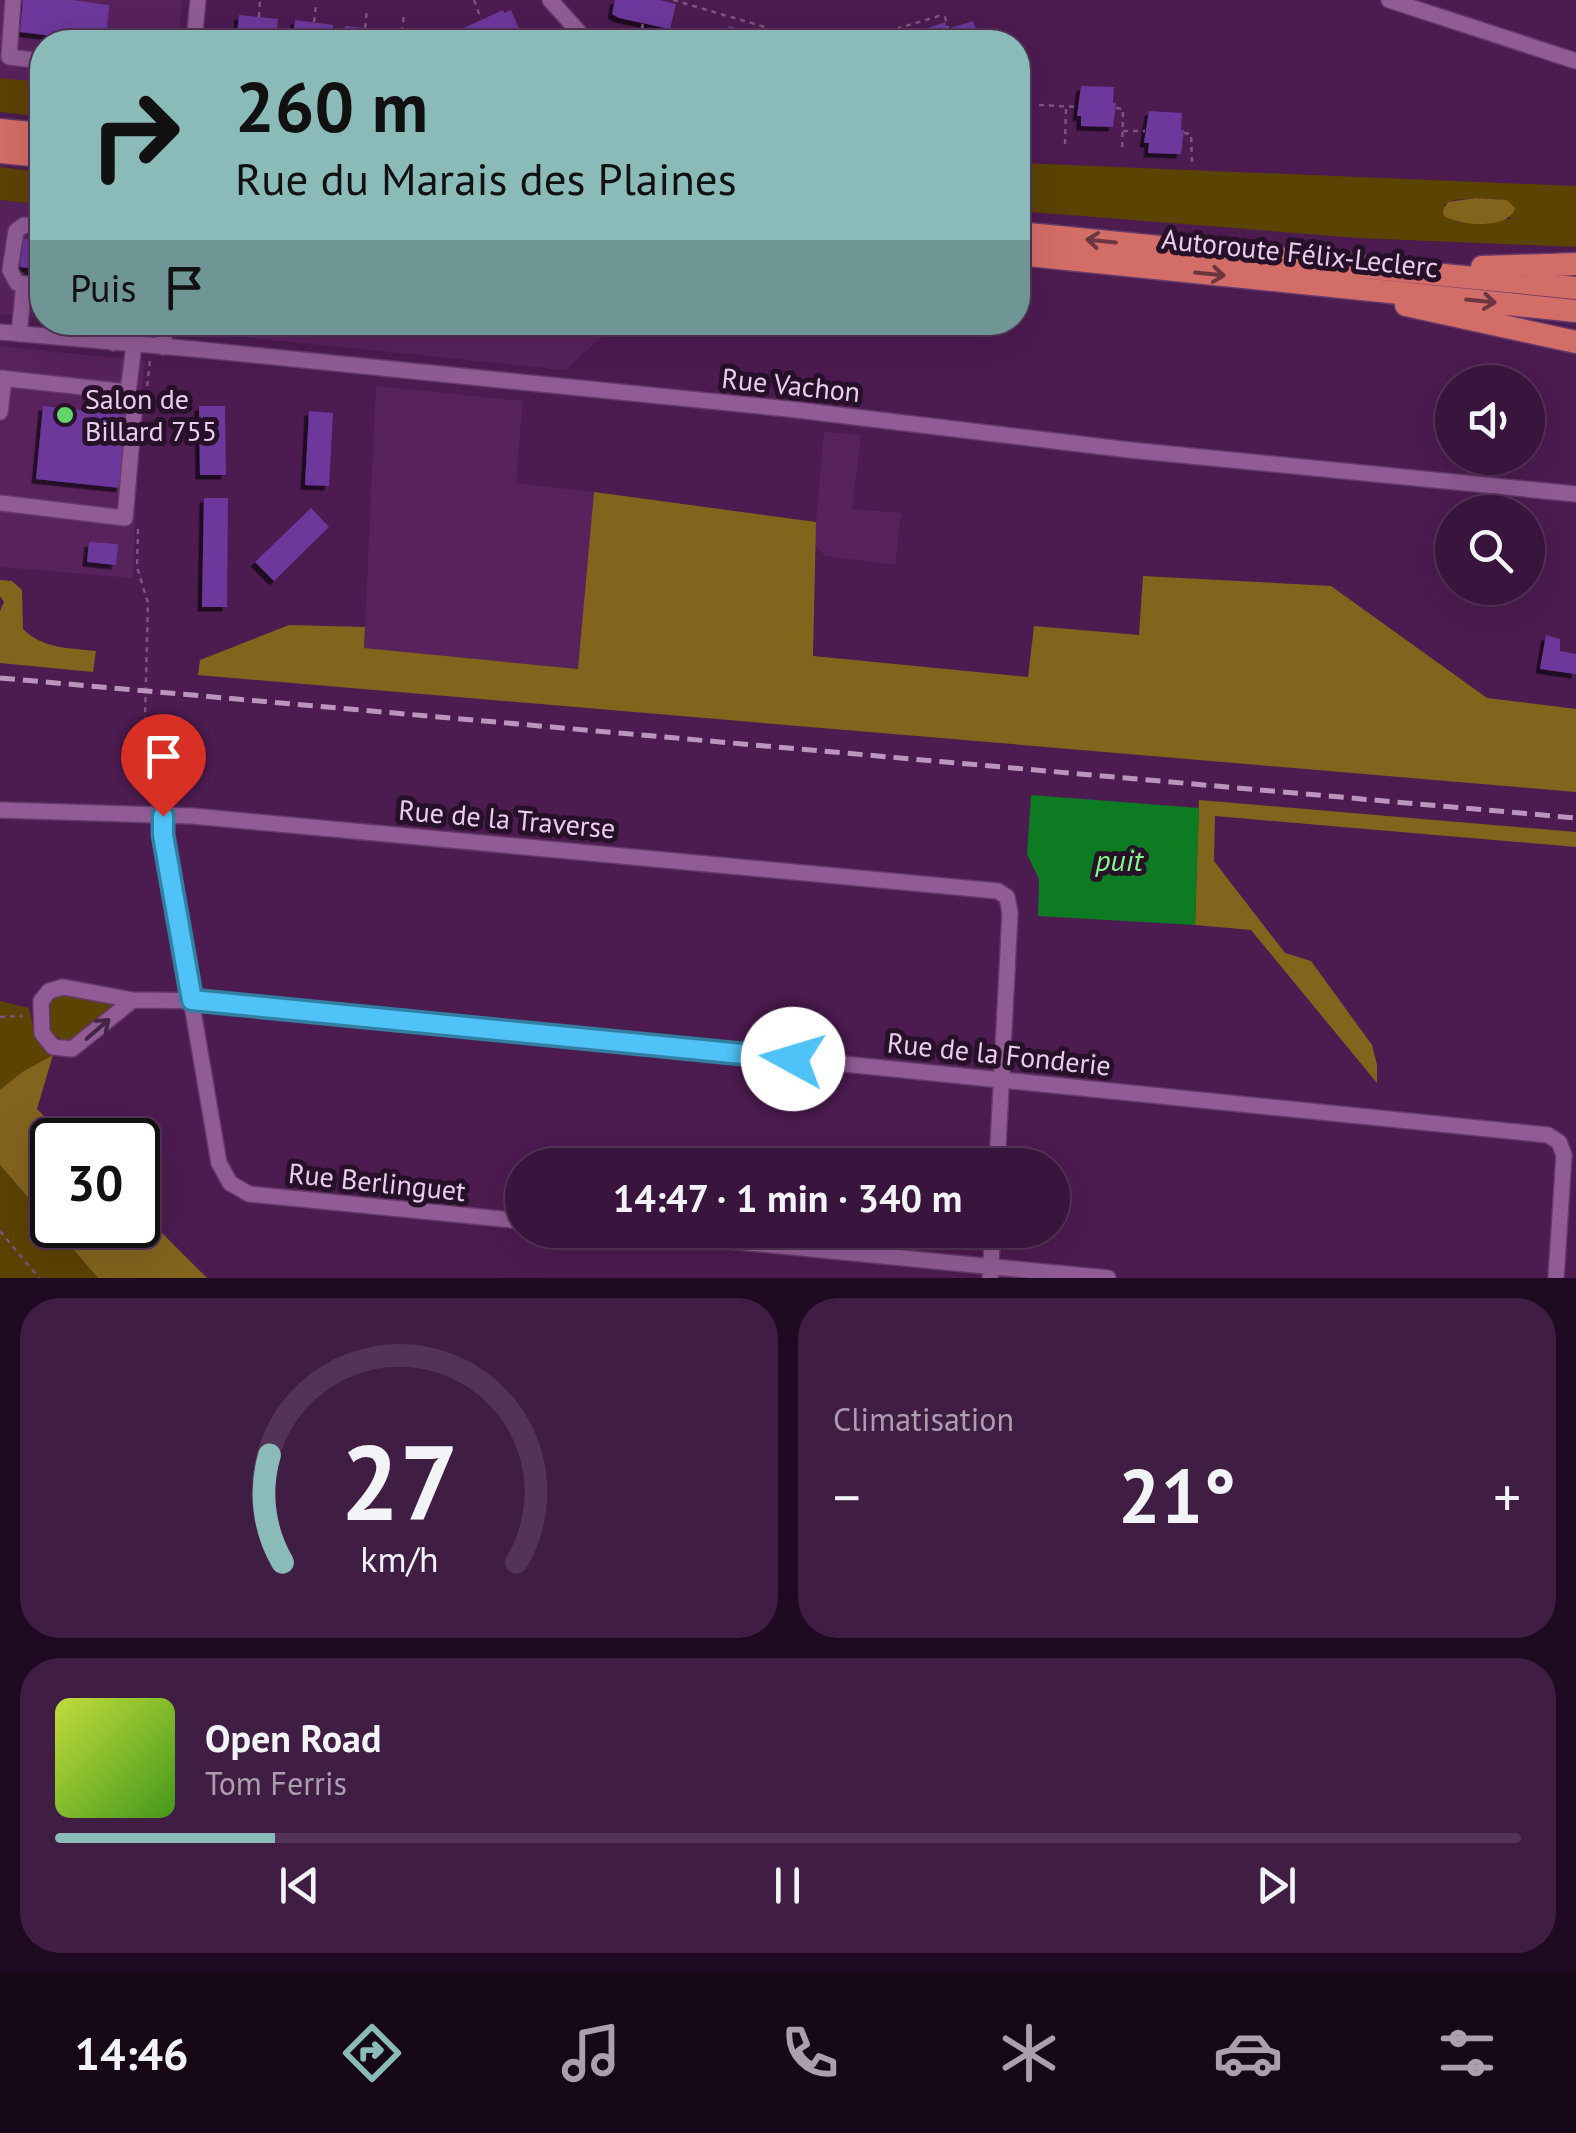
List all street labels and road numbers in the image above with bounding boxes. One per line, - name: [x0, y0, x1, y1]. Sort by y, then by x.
- street label: Autoroute Félix-Leclerc: [1160, 220, 1440, 285]
- street label: Rue Vachon: [720, 359, 862, 410]
- street label: Rue de la Traverse: [397, 791, 617, 846]
- street label: Rue de la Fonderie: [885, 1023, 1113, 1084]
- street label: Rue Berlinguet: [287, 1154, 468, 1209]

